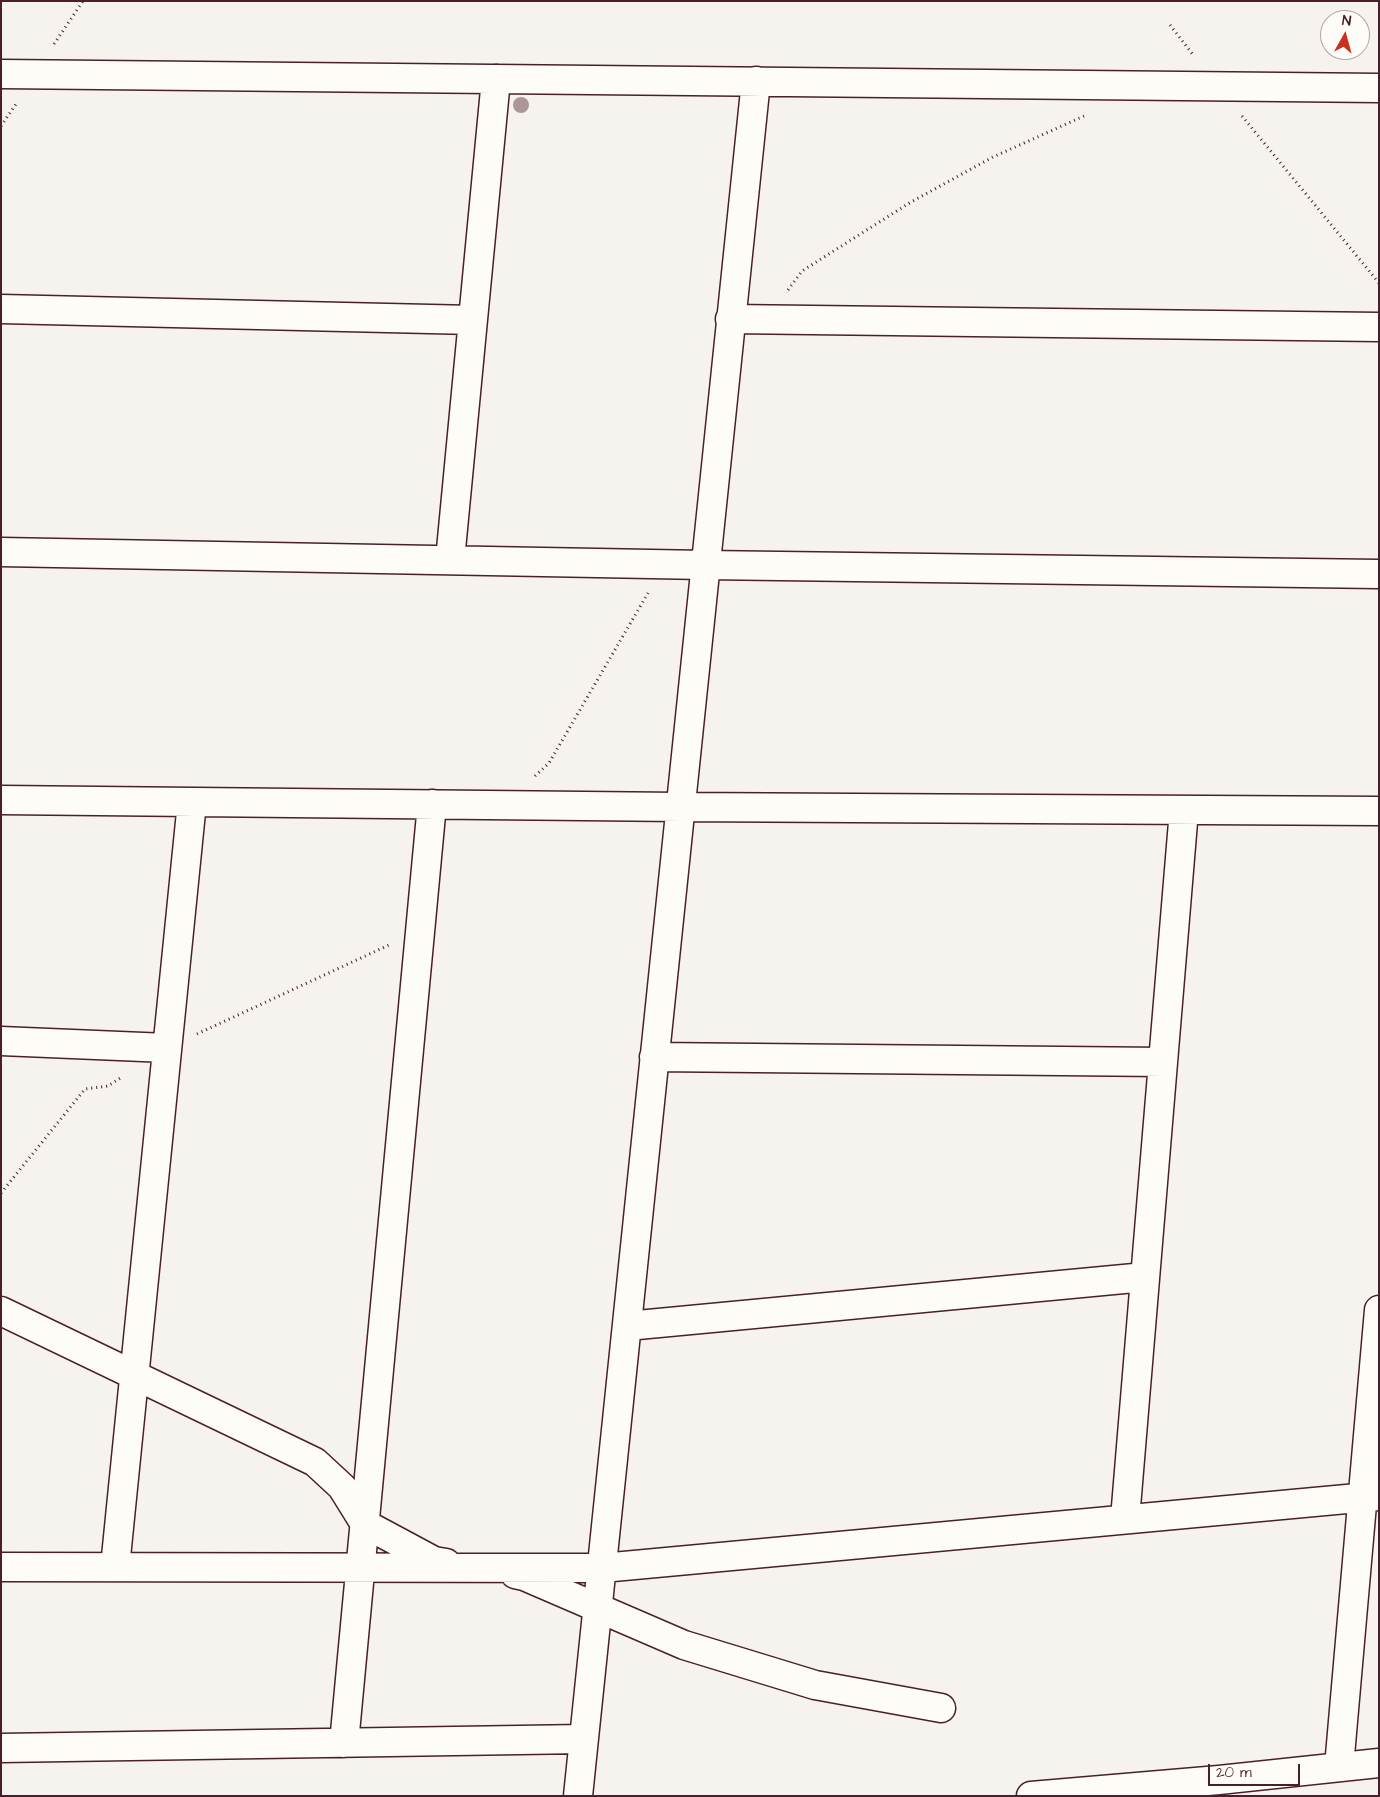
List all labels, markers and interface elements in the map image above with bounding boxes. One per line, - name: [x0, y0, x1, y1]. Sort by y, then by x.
- north arrow: [1320, 10, 1370, 60]
- text: N: [1341, 11, 1352, 32]
- scale bar: [1210, 1754, 1302, 1786]
- text: 20 m: [1216, 1762, 1252, 1783]

